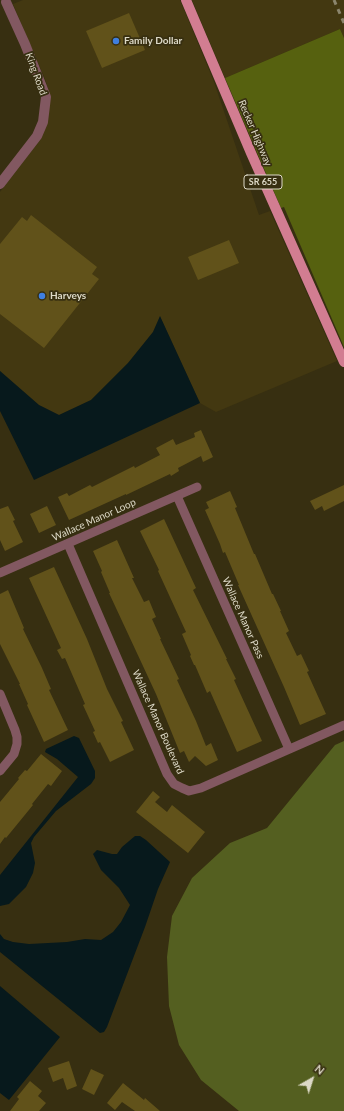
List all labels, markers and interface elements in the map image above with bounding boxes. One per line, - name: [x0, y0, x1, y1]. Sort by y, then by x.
- place label: Family Dollar: [124, 35, 182, 47]
- marker: Family Dollar: [111, 36, 121, 46]
- street label: King Road: [23, 51, 49, 97]
- street label: Recker Highway: [236, 98, 274, 168]
- road number: SR 655: [244, 175, 282, 189]
- place label: Harveys: [50, 290, 86, 302]
- marker: Harveys: [37, 291, 47, 301]
- street label: Wallace Manor Loop: [50, 496, 138, 544]
- street label: Wallace Manor Pass: [220, 575, 266, 661]
- street label: Wallace Manor Boulevard: [130, 668, 186, 776]
- north arrow: [292, 1059, 332, 1099]
- text: N: [312, 1062, 327, 1077]

